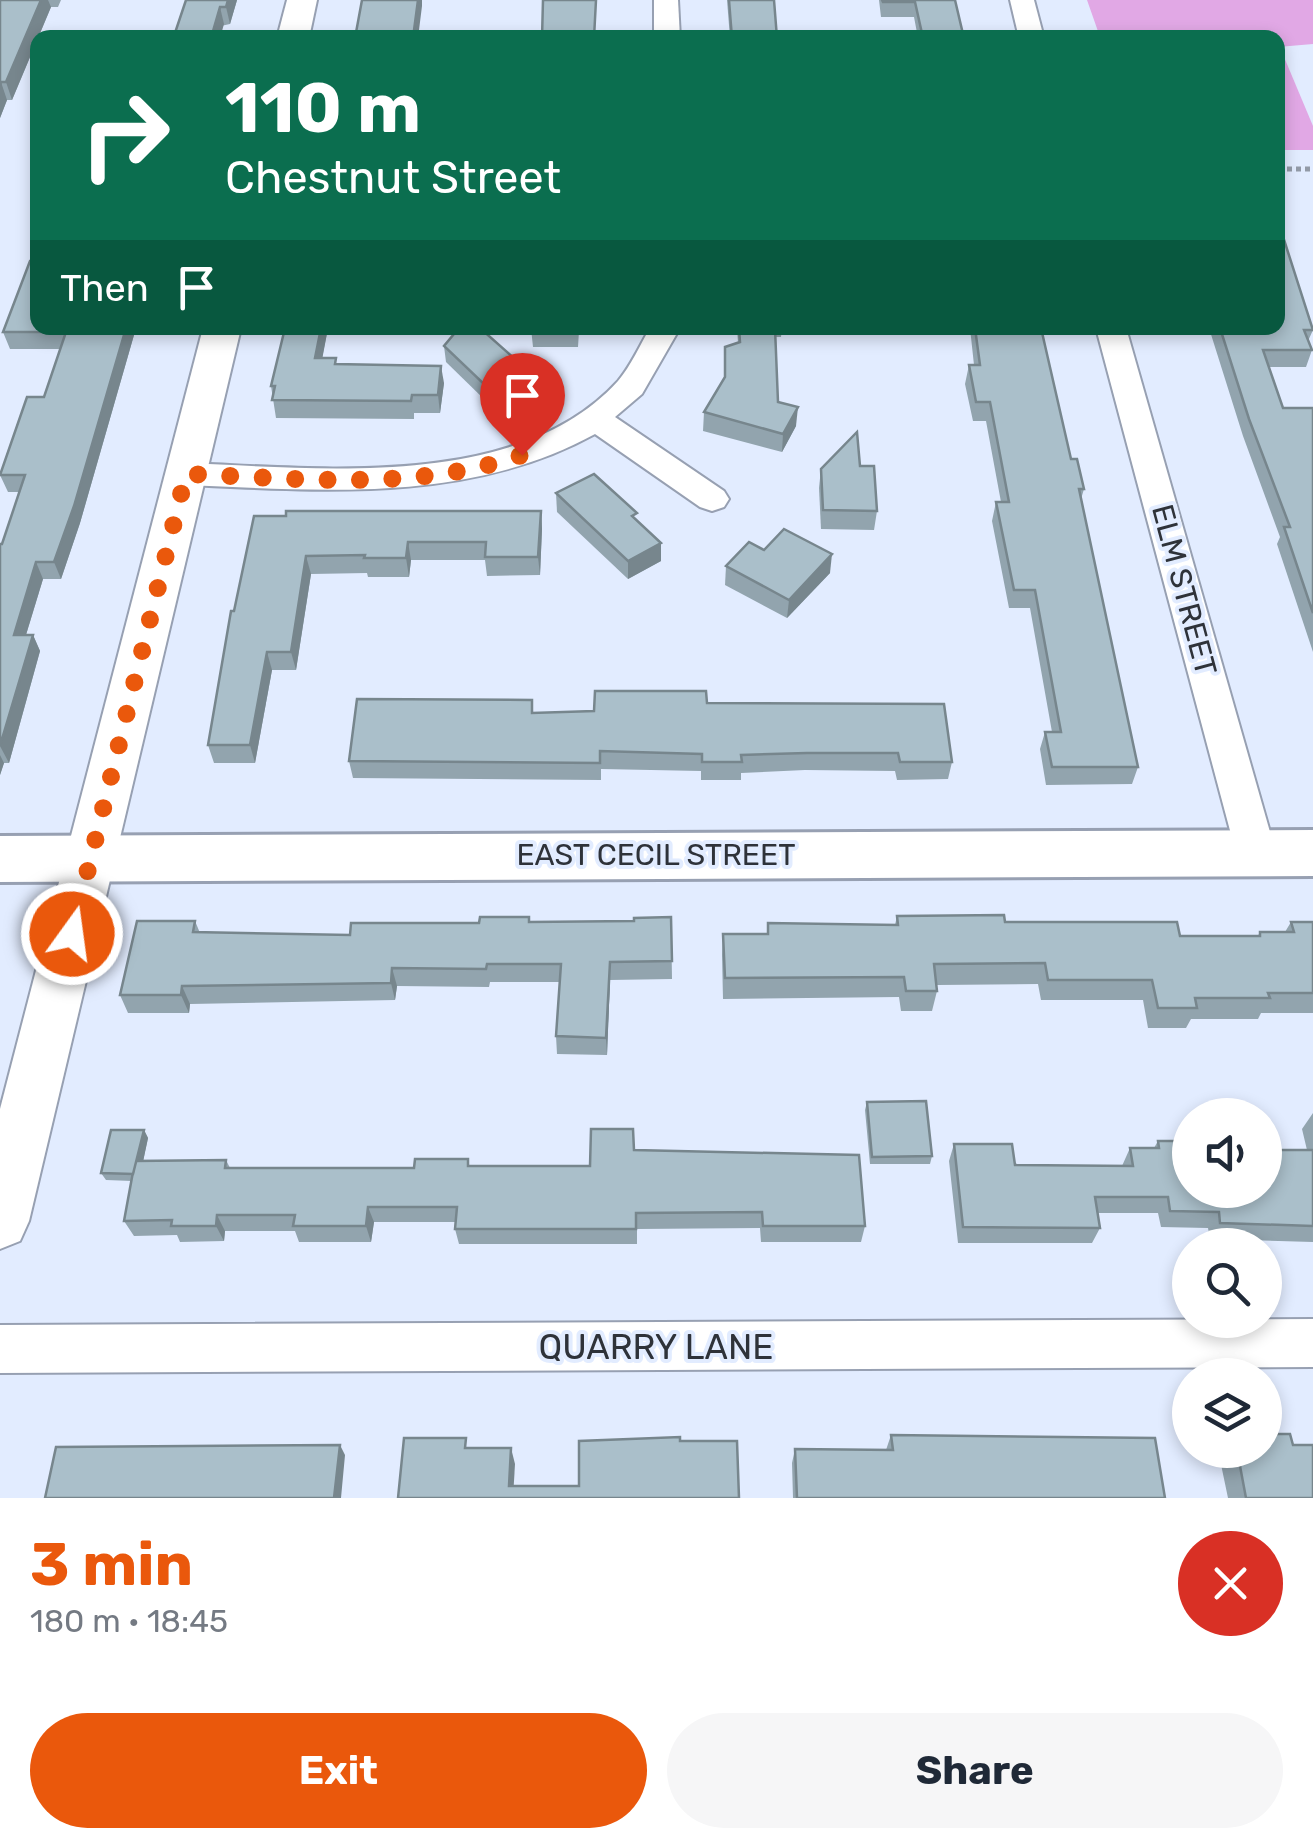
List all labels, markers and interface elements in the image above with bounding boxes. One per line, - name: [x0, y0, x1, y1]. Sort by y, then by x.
- text: 110 m: [225, 67, 421, 150]
- icon: right: [60, 70, 190, 200]
- text: Chestnut Street: [225, 151, 561, 204]
- icon: arrive: [169, 260, 224, 315]
- text: Then: [60, 265, 149, 311]
- pin: [480, 353, 565, 456]
- icon: arrive: [495, 368, 550, 423]
- street label: ELM STREET: [1144, 501, 1224, 679]
- street label: EAST CECIL STREET: [516, 837, 796, 873]
- position arrow: [20, 882, 124, 986]
- map controls: [1172, 1098, 1282, 1468]
- button: sound: [1172, 1098, 1282, 1208]
- button: search: [1172, 1228, 1282, 1338]
- street label: QUARRY LANE: [538, 1326, 774, 1368]
- button: layers: [1172, 1358, 1282, 1468]
- text: 3 min: [30, 1529, 193, 1600]
- button: close: [1178, 1531, 1283, 1636]
- text: 180 m · 18:45: [30, 1602, 228, 1640]
- button: Exit: [30, 1713, 647, 1828]
- button: Share: [667, 1713, 1283, 1828]

